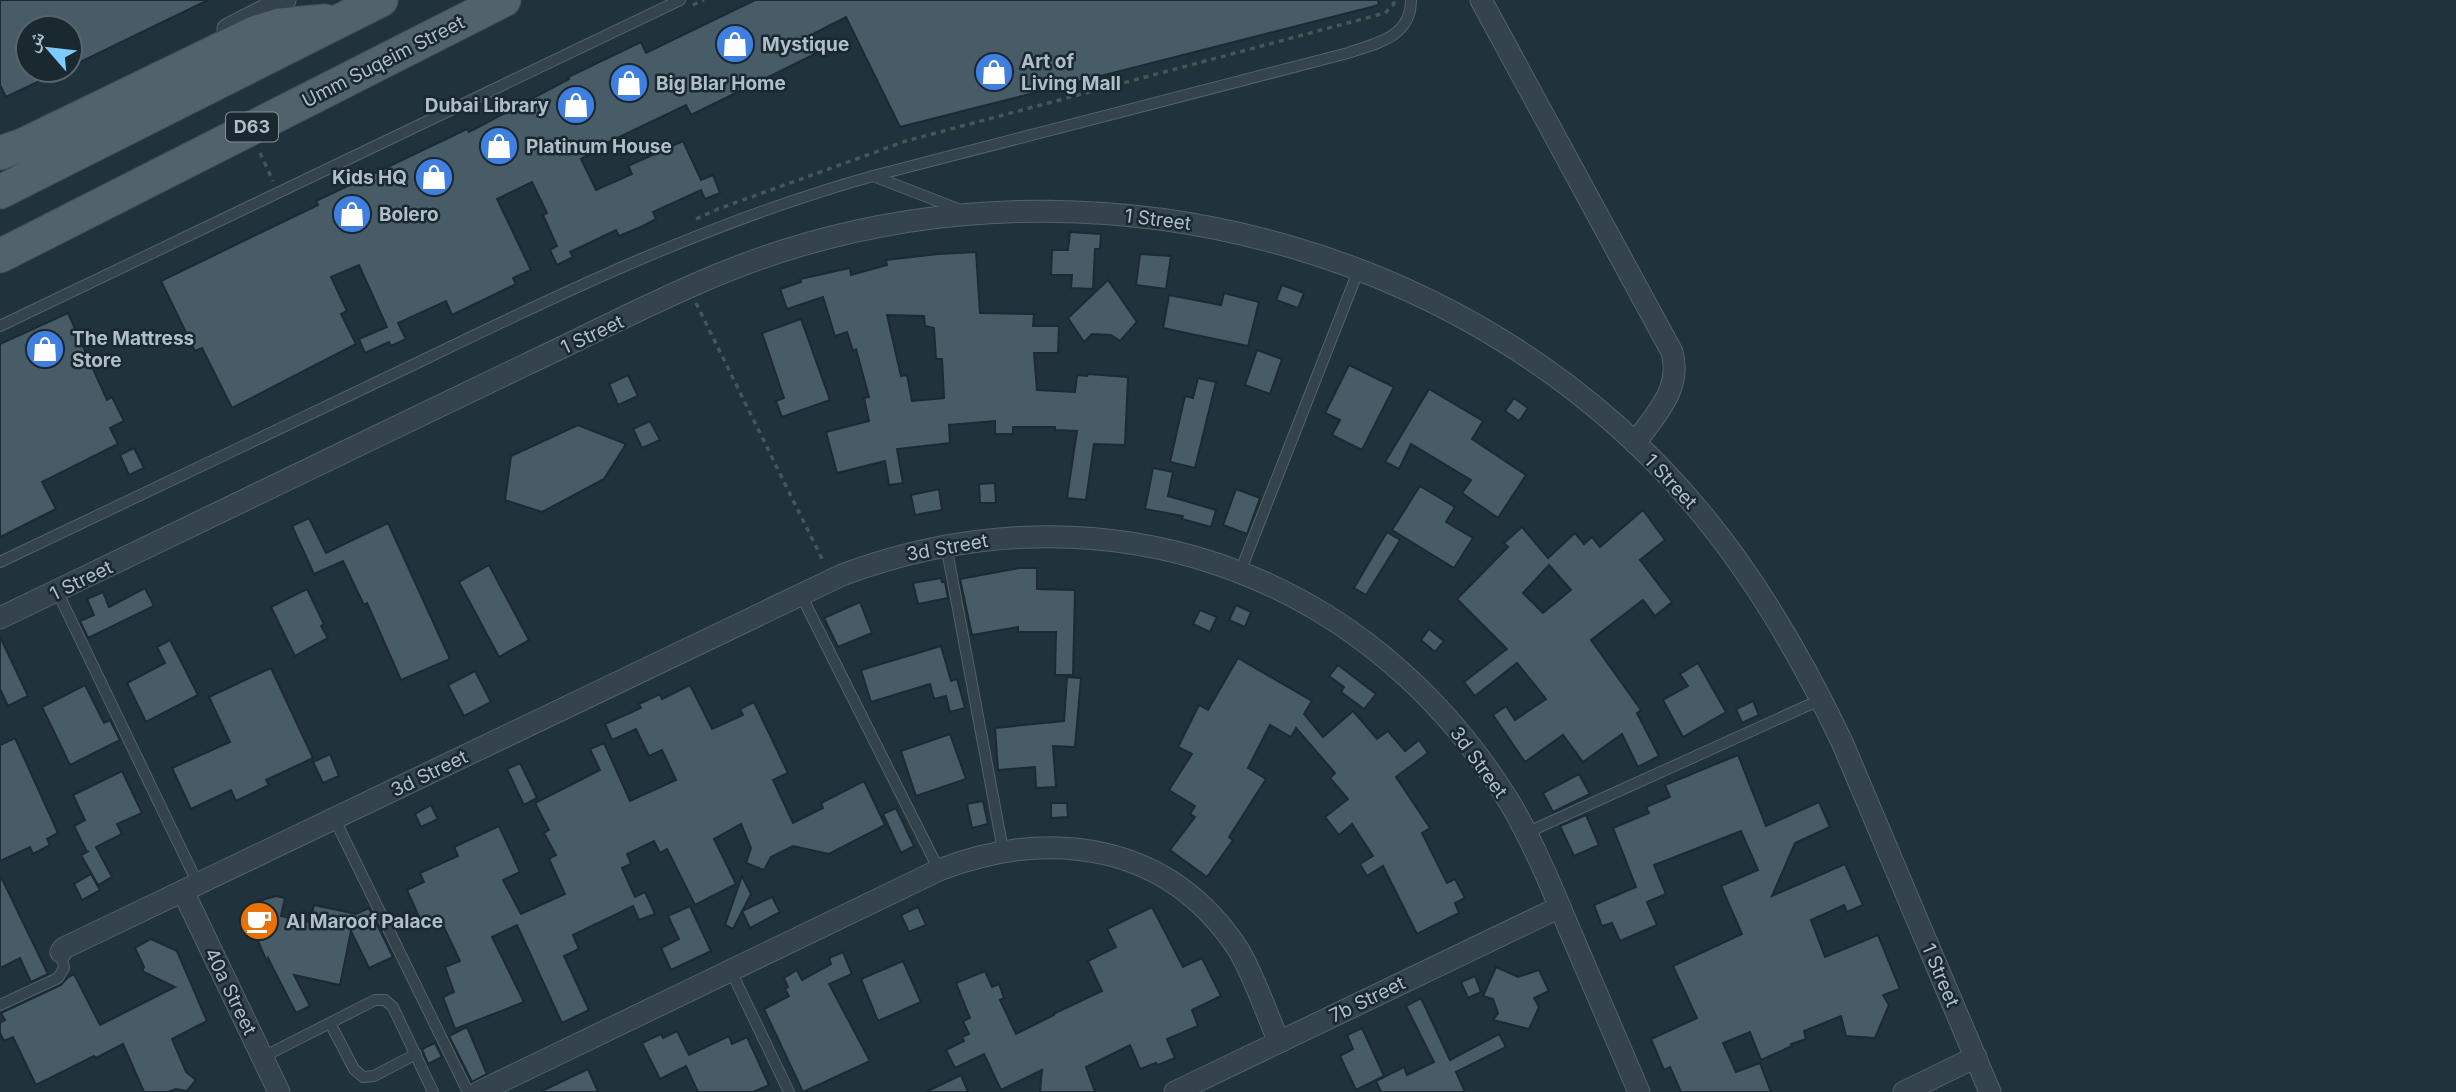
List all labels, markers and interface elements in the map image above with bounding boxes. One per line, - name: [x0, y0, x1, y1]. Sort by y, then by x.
- street label: Umm Suqeim Street: [298, 11, 468, 112]
- north arrow: [14, 14, 84, 84]
- shop icon: Mystique: [714, 23, 756, 65]
- text: ش: [20, 27, 49, 56]
- place label: Mystique: [762, 33, 849, 56]
- place label: Art of Living Mall: [1021, 50, 1121, 95]
- shop icon: Art of Living Mall: [973, 51, 1015, 93]
- shop icon: Big Blar Home: [608, 62, 650, 104]
- place label: Big Blar Home: [656, 72, 786, 95]
- shop icon: Dubai Library: [555, 84, 597, 126]
- place label: Dubai Library: [425, 94, 550, 117]
- road number: D63: [226, 112, 278, 142]
- shop icon: Platinum House: [478, 125, 520, 167]
- place label: Platinum House: [526, 135, 672, 158]
- shop icon: Kids HQ: [413, 156, 455, 198]
- place label: Kids HQ: [332, 166, 407, 189]
- shop icon: Bolero: [331, 193, 373, 235]
- place label: Bolero: [379, 203, 439, 226]
- street label: 1 Street: [1123, 204, 1192, 235]
- street label: 1 Street: [557, 310, 627, 359]
- place label: The Mattress Store: [72, 327, 194, 372]
- shop icon: The Mattress Store: [24, 328, 66, 370]
- street label: 1 Street: [1639, 449, 1702, 514]
- street label: 3d Street: [905, 529, 990, 566]
- street label: 1 Street: [46, 555, 116, 605]
- street label: 3d Street: [1445, 722, 1512, 802]
- street label: 3d Street: [387, 745, 471, 802]
- cafe icon: Al Maroof Palace: [238, 900, 280, 942]
- place label: Al Maroof Palace: [286, 910, 443, 933]
- street label: 1 Street: [1917, 940, 1964, 1010]
- street label: 40a Street: [200, 944, 261, 1038]
- street label: 7b Street: [1326, 971, 1409, 1028]

